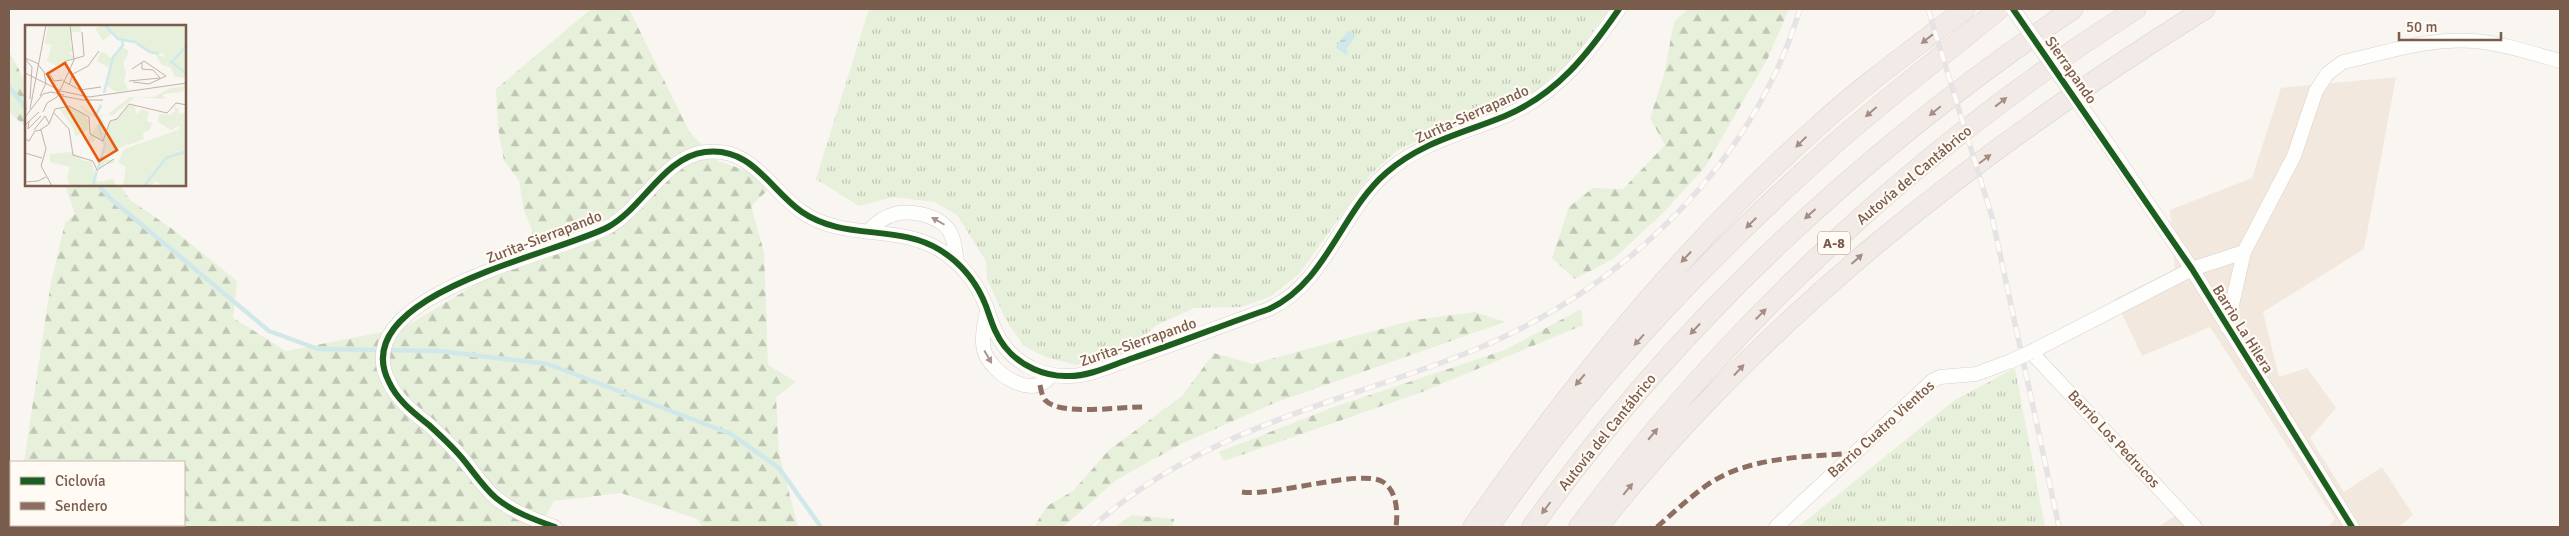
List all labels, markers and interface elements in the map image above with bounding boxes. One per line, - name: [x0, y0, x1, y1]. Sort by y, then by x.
- scale bar: [2399, 10, 2502, 42]
- text: 50 m: [2406, 18, 2437, 36]
- inset map: [25, 25, 186, 186]
- one-way arrow: [1920, 33, 1933, 44]
- street label: Sierrapando: [2041, 33, 2101, 107]
- street label: Zurita-Sierrapando: [1413, 81, 1532, 147]
- one-way arrow: [1994, 97, 2007, 108]
- one-way arrow: [1929, 105, 1942, 116]
- one-way arrow: [1864, 107, 1877, 118]
- street label: Autovía del Cantábrico: [1853, 121, 1976, 229]
- one-way arrow: [1795, 136, 1807, 148]
- one-way arrow: [1978, 153, 1991, 164]
- street label: Zurita-Sierrapando: [484, 207, 604, 267]
- one-way arrow: [1804, 209, 1817, 220]
- one-way arrow: [1746, 216, 1758, 228]
- one-way arrow: [930, 217, 945, 225]
- road number: A-8: [1818, 232, 1850, 254]
- one-way arrow: [1680, 250, 1692, 262]
- one-way arrow: [1851, 254, 1864, 265]
- street label: Barrio La Hilera: [2209, 282, 2277, 376]
- one-way arrow: [1755, 308, 1767, 320]
- street label: Zurita-Sierrapando: [1077, 314, 1199, 370]
- one-way arrow: [1689, 322, 1701, 334]
- one-way arrow: [1633, 333, 1645, 345]
- one-way arrow: [984, 350, 993, 363]
- one-way arrow: [1733, 365, 1745, 377]
- street label: Autovía del Cantábrico: [1554, 370, 1660, 494]
- one-way arrow: [1574, 373, 1585, 386]
- street label: Barrio Cuatro Vientos: [1824, 376, 1938, 482]
- street label: Barrio Los Pedrucos: [2064, 386, 2164, 492]
- one-way arrow: [1647, 428, 1658, 441]
- legend: [10, 461, 185, 526]
- text: Ciclovía: [55, 472, 106, 490]
- one-way arrow: [1622, 483, 1633, 496]
- text: Sendero: [55, 497, 108, 515]
- one-way arrow: [1541, 501, 1552, 514]

